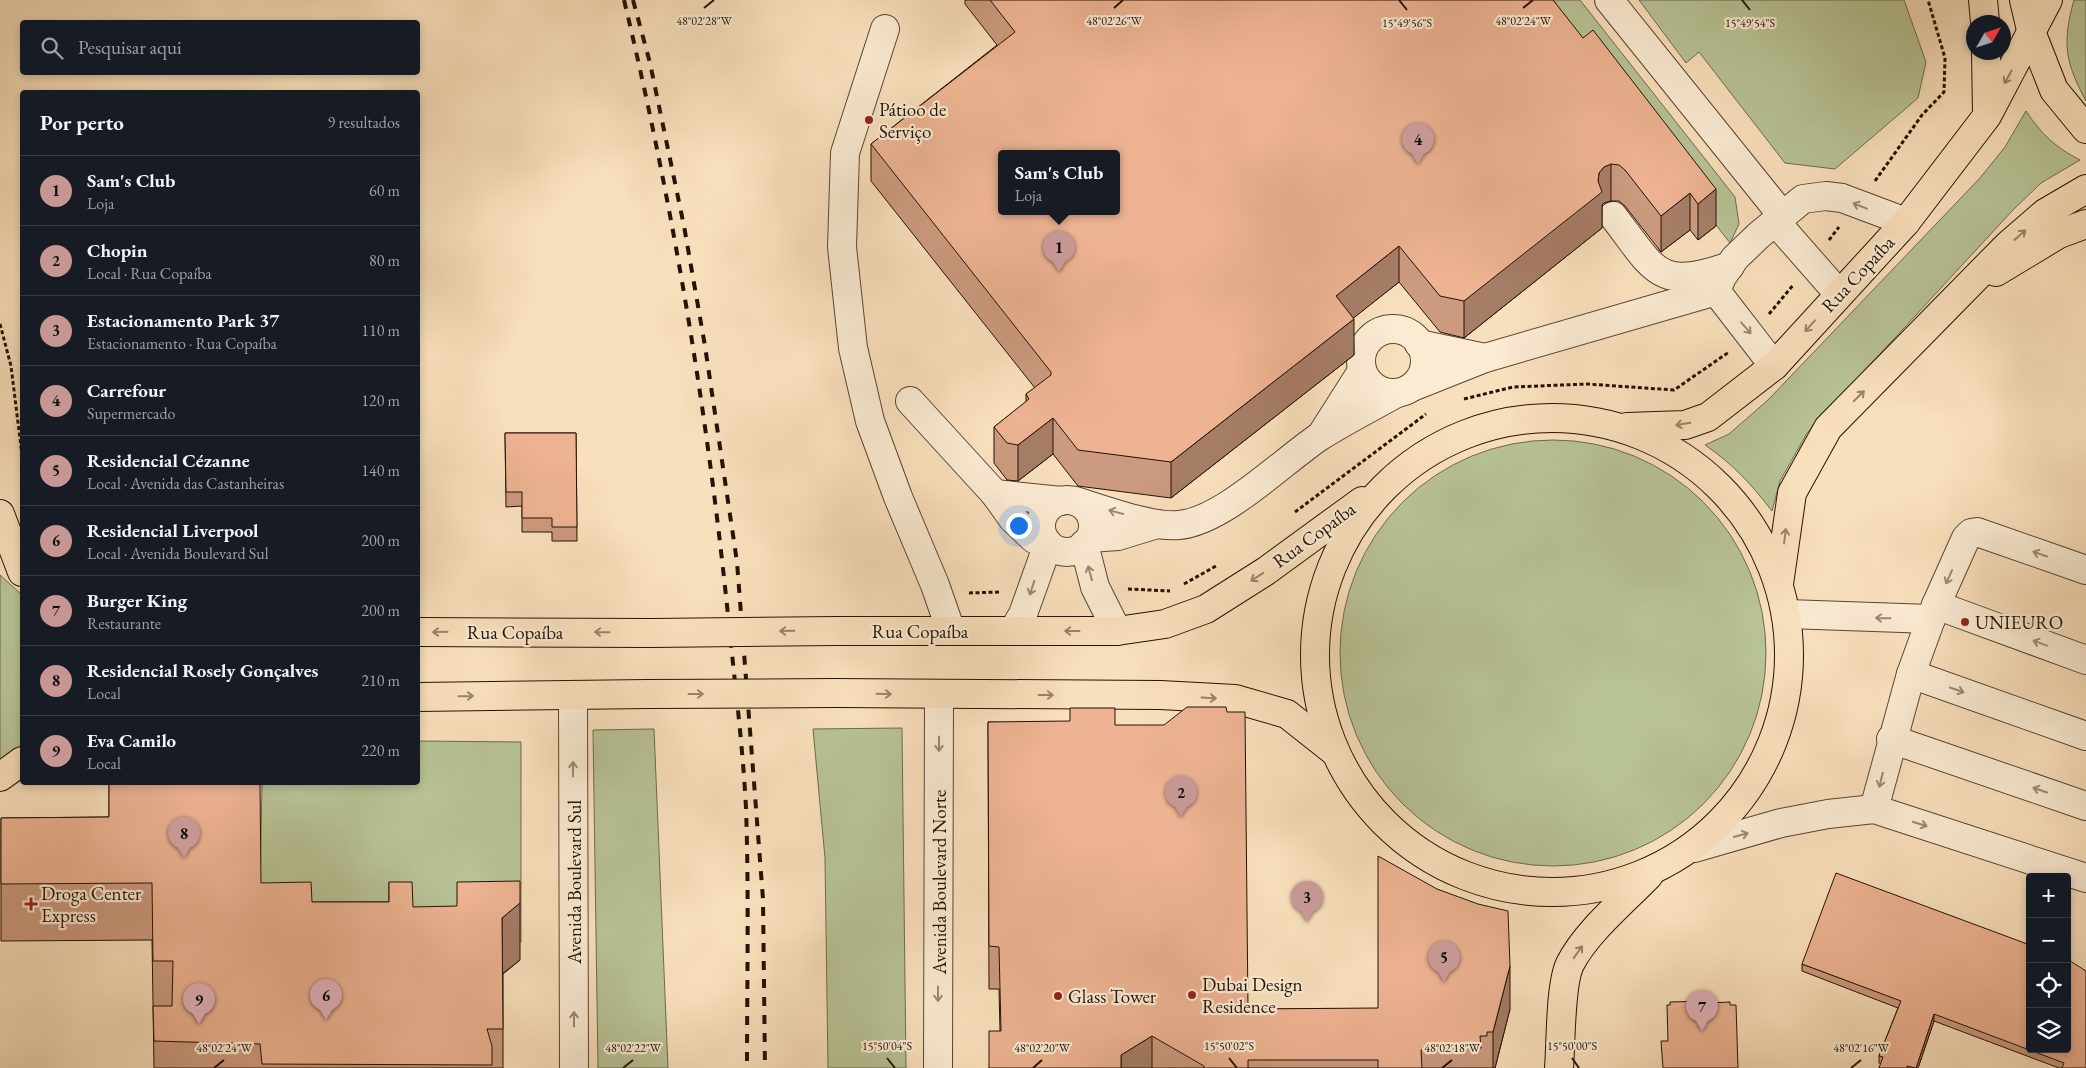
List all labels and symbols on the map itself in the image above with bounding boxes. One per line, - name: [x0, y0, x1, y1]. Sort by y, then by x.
- text: 48°02'28"W: [676, 13, 733, 29]
- text: 48°02'26"W: [1086, 13, 1143, 29]
- text: 48°02'24"W: [1495, 13, 1552, 29]
- text: 15°49'56"S: [1382, 15, 1432, 31]
- text: 15°49'54"S: [1725, 15, 1775, 31]
- north arrow: [1966, 15, 2011, 60]
- one-way arrow: [2003, 69, 2013, 84]
- place label: Pátioo de Serviço: [879, 97, 946, 144]
- marker: Pátioo de Serviço: [863, 114, 875, 126]
- pin: 4: [1402, 123, 1434, 164]
- one-way arrow: [1853, 201, 1868, 210]
- one-way arrow: [2014, 229, 2027, 240]
- street label: Rua Copaíba: [1816, 230, 1900, 318]
- pin: 1: [1043, 231, 1075, 272]
- one-way arrow: [1804, 320, 1816, 333]
- one-way arrow: [1740, 321, 1751, 334]
- one-way arrow: [1853, 390, 1865, 402]
- one-way arrow: [1676, 419, 1692, 429]
- street label: Rua Copaíba: [1268, 496, 1361, 573]
- one-way arrow: [1109, 507, 1125, 517]
- your location: [1006, 513, 1032, 539]
- one-way arrow: [1780, 528, 1790, 544]
- one-way arrow: [2033, 549, 2048, 558]
- one-way arrow: [1085, 565, 1095, 581]
- one-way arrow: [1944, 569, 1953, 584]
- one-way arrow: [1250, 572, 1264, 582]
- one-way arrow: [1027, 580, 1036, 595]
- place label: UNIEURO: [1975, 610, 2063, 635]
- one-way arrow: [1875, 613, 1891, 623]
- marker: UNIEURO: [1959, 616, 1971, 628]
- street label: Rua Copaíba: [872, 619, 969, 644]
- street label: Rua Copaíba: [467, 620, 564, 645]
- one-way arrow: [1064, 626, 1080, 636]
- one-way arrow: [432, 627, 448, 637]
- one-way arrow: [595, 627, 611, 637]
- one-way arrow: [780, 627, 796, 636]
- one-way arrow: [2033, 638, 2048, 647]
- one-way arrow: [1949, 686, 1964, 695]
- one-way arrow: [688, 689, 704, 699]
- one-way arrow: [875, 689, 891, 699]
- one-way arrow: [1038, 690, 1054, 700]
- one-way arrow: [458, 691, 474, 701]
- one-way arrow: [1200, 693, 1216, 702]
- one-way arrow: [934, 736, 944, 752]
- one-way arrow: [568, 762, 578, 778]
- one-way arrow: [1876, 772, 1885, 788]
- pin: 2: [1165, 776, 1197, 817]
- one-way arrow: [2033, 785, 2048, 794]
- street label: Avenida Boulevard Norte: [927, 790, 952, 975]
- street label: Avenida Boulevard Sul: [562, 800, 587, 965]
- pin: 8: [168, 817, 200, 858]
- one-way arrow: [1912, 820, 1928, 830]
- one-way arrow: [1733, 829, 1749, 839]
- place label: Droga Center Express: [41, 881, 142, 928]
- pin: 3: [1291, 881, 1323, 922]
- marker: Droga Center Express: [25, 898, 37, 910]
- pin: 5: [1428, 941, 1460, 982]
- one-way arrow: [1573, 945, 1583, 959]
- place label: Dubai Design Residence: [1202, 972, 1303, 1019]
- pin: 6: [310, 979, 342, 1020]
- pin: 9: [183, 983, 215, 1024]
- place label: Glass Tower: [1068, 984, 1157, 1009]
- one-way arrow: [933, 986, 943, 1002]
- marker: Dubai Design Residence: [1186, 989, 1198, 1001]
- marker: Glass Tower: [1052, 990, 1064, 1002]
- pin: 7: [1686, 990, 1718, 1031]
- one-way arrow: [569, 1012, 579, 1028]
- text: 15°50'04"S: [862, 1038, 912, 1054]
- text: 15°50'02"S: [1204, 1038, 1254, 1054]
- text: 15°50'00"S: [1547, 1038, 1597, 1054]
- text: 48°02'24"W: [196, 1040, 253, 1056]
- text: 48°02'22"W: [605, 1040, 662, 1056]
- text: 48°02'20"W: [1014, 1040, 1071, 1056]
- text: 48°02'18"W: [1424, 1040, 1481, 1056]
- text: 48°02'16"W: [1833, 1040, 1890, 1056]

